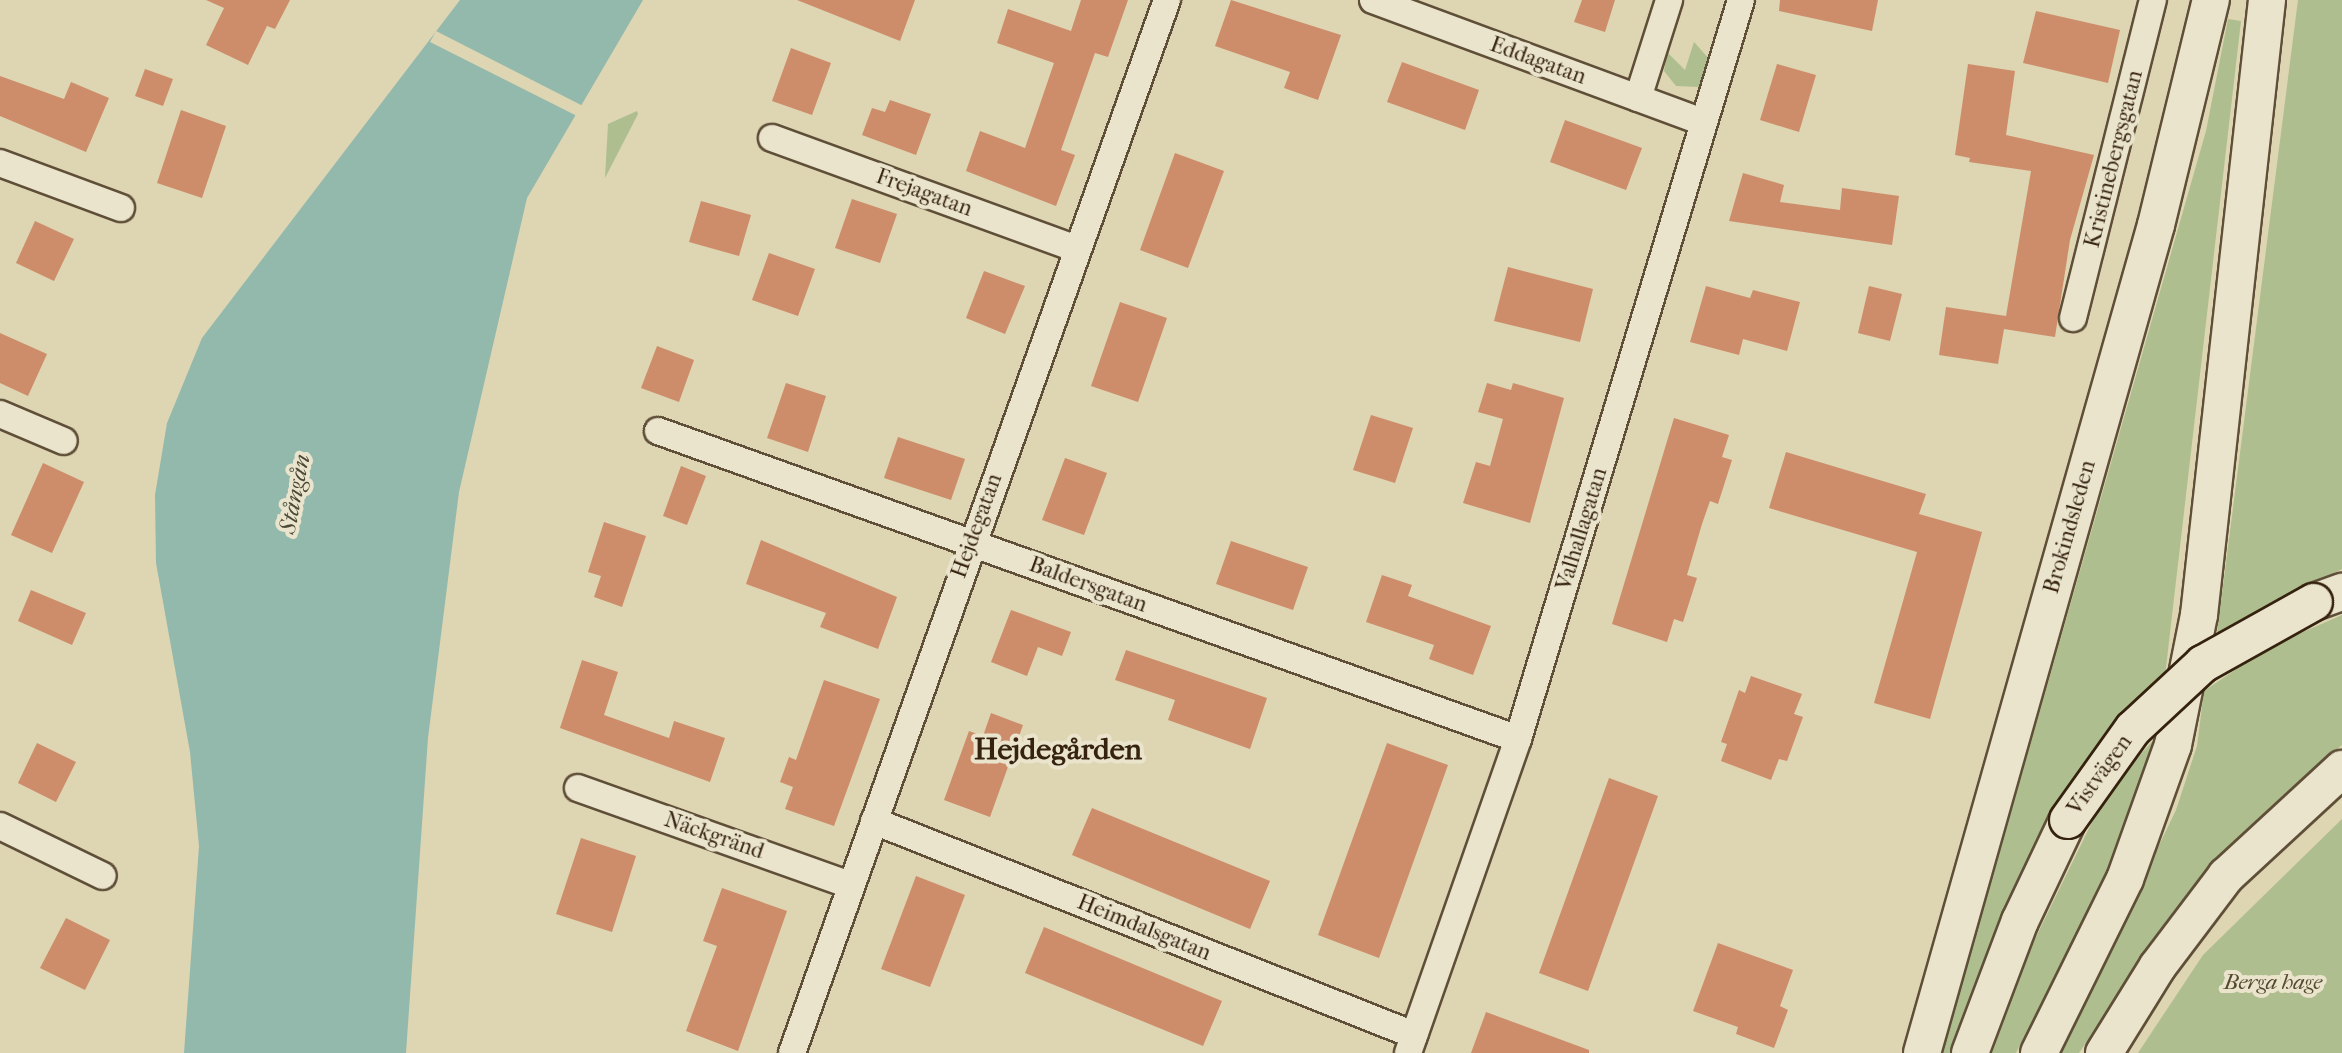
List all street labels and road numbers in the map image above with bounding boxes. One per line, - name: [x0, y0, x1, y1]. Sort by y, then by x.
- street label: Eddagatan: [1486, 31, 1590, 91]
- street label: Kristinebergsgatan: [2079, 67, 2149, 251]
- street label: Frejagatan: [872, 163, 976, 223]
- street label: Brokindsleden: [2038, 457, 2102, 597]
- street label: Valhallagatan: [1551, 465, 1613, 593]
- street label: Hejdegatan: [946, 470, 1008, 582]
- street label: Baldersgatan: [1025, 551, 1151, 619]
- street label: Vistvägen: [2062, 730, 2138, 820]
- street label: Näckgränd: [661, 807, 767, 865]
- street label: Heimdalsgatan: [1073, 889, 1215, 967]

